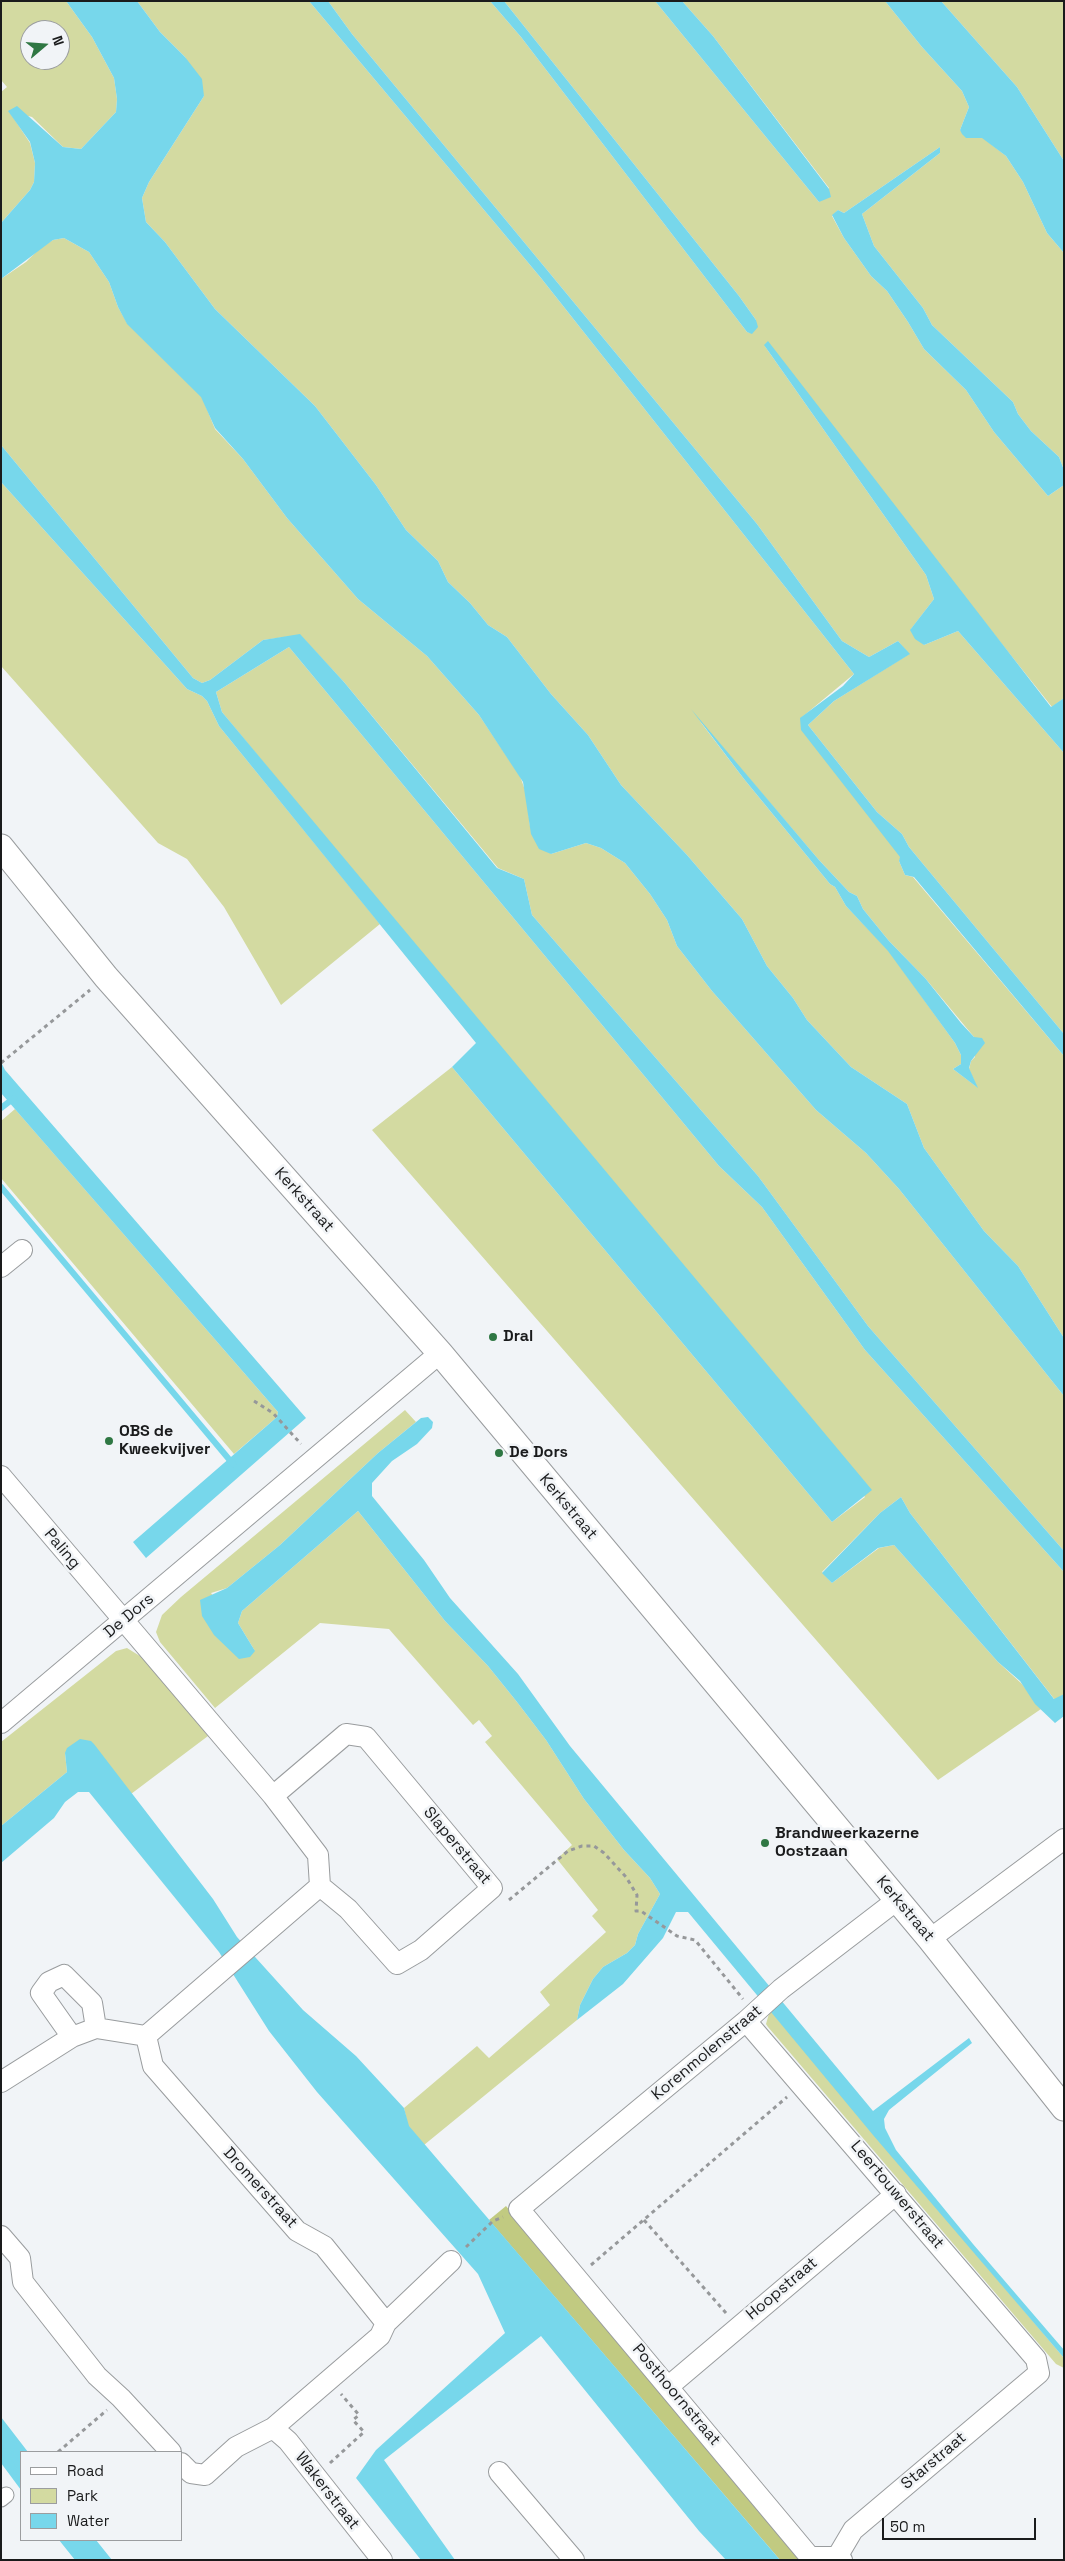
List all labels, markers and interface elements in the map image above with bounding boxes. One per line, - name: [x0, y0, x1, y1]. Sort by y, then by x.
- north arrow: [20, 20, 70, 70]
- text: N: [48, 33, 68, 48]
- street label: Kerkstraat: [270, 1164, 338, 1236]
- place label: Dral: [503, 1327, 533, 1347]
- marker: Dral: [487, 1331, 499, 1343]
- place label: OBS de Kweekvijver: [119, 1422, 210, 1460]
- marker: OBS de Kweekvijver: [103, 1435, 115, 1447]
- place label: De Dors: [509, 1443, 568, 1463]
- marker: De Dors: [493, 1447, 505, 1459]
- street label: Kerkstraat: [535, 1470, 601, 1544]
- street label: Paling: [40, 1525, 84, 1573]
- street label: De Dors: [100, 1590, 158, 1642]
- street label: Slaperstraat: [419, 1803, 495, 1889]
- place label: Brandweerkazerne Oostzaan: [775, 1824, 919, 1862]
- marker: Brandweerkazerne Oostzaan: [759, 1837, 771, 1849]
- street label: Kerkstraat: [872, 1872, 938, 1946]
- street label: Korenmolenstraat: [648, 2001, 766, 2105]
- street label: Leertouwerstraat: [846, 2137, 948, 2253]
- street label: Dromerstraat: [219, 2144, 301, 2232]
- street label: Hoopstraat: [742, 2254, 822, 2324]
- street label: Posthoornstraat: [628, 2340, 724, 2450]
- street label: Starstraat: [898, 2428, 970, 2494]
- street label: Wakerstraat: [291, 2448, 363, 2534]
- legend: [20, 2451, 182, 2541]
- text: Road: [67, 2461, 104, 2480]
- text: Park: [67, 2486, 98, 2505]
- scale bar: [885, 2508, 1039, 2540]
- text: Water: [67, 2511, 109, 2530]
- text: 50 m: [890, 2517, 925, 2536]

